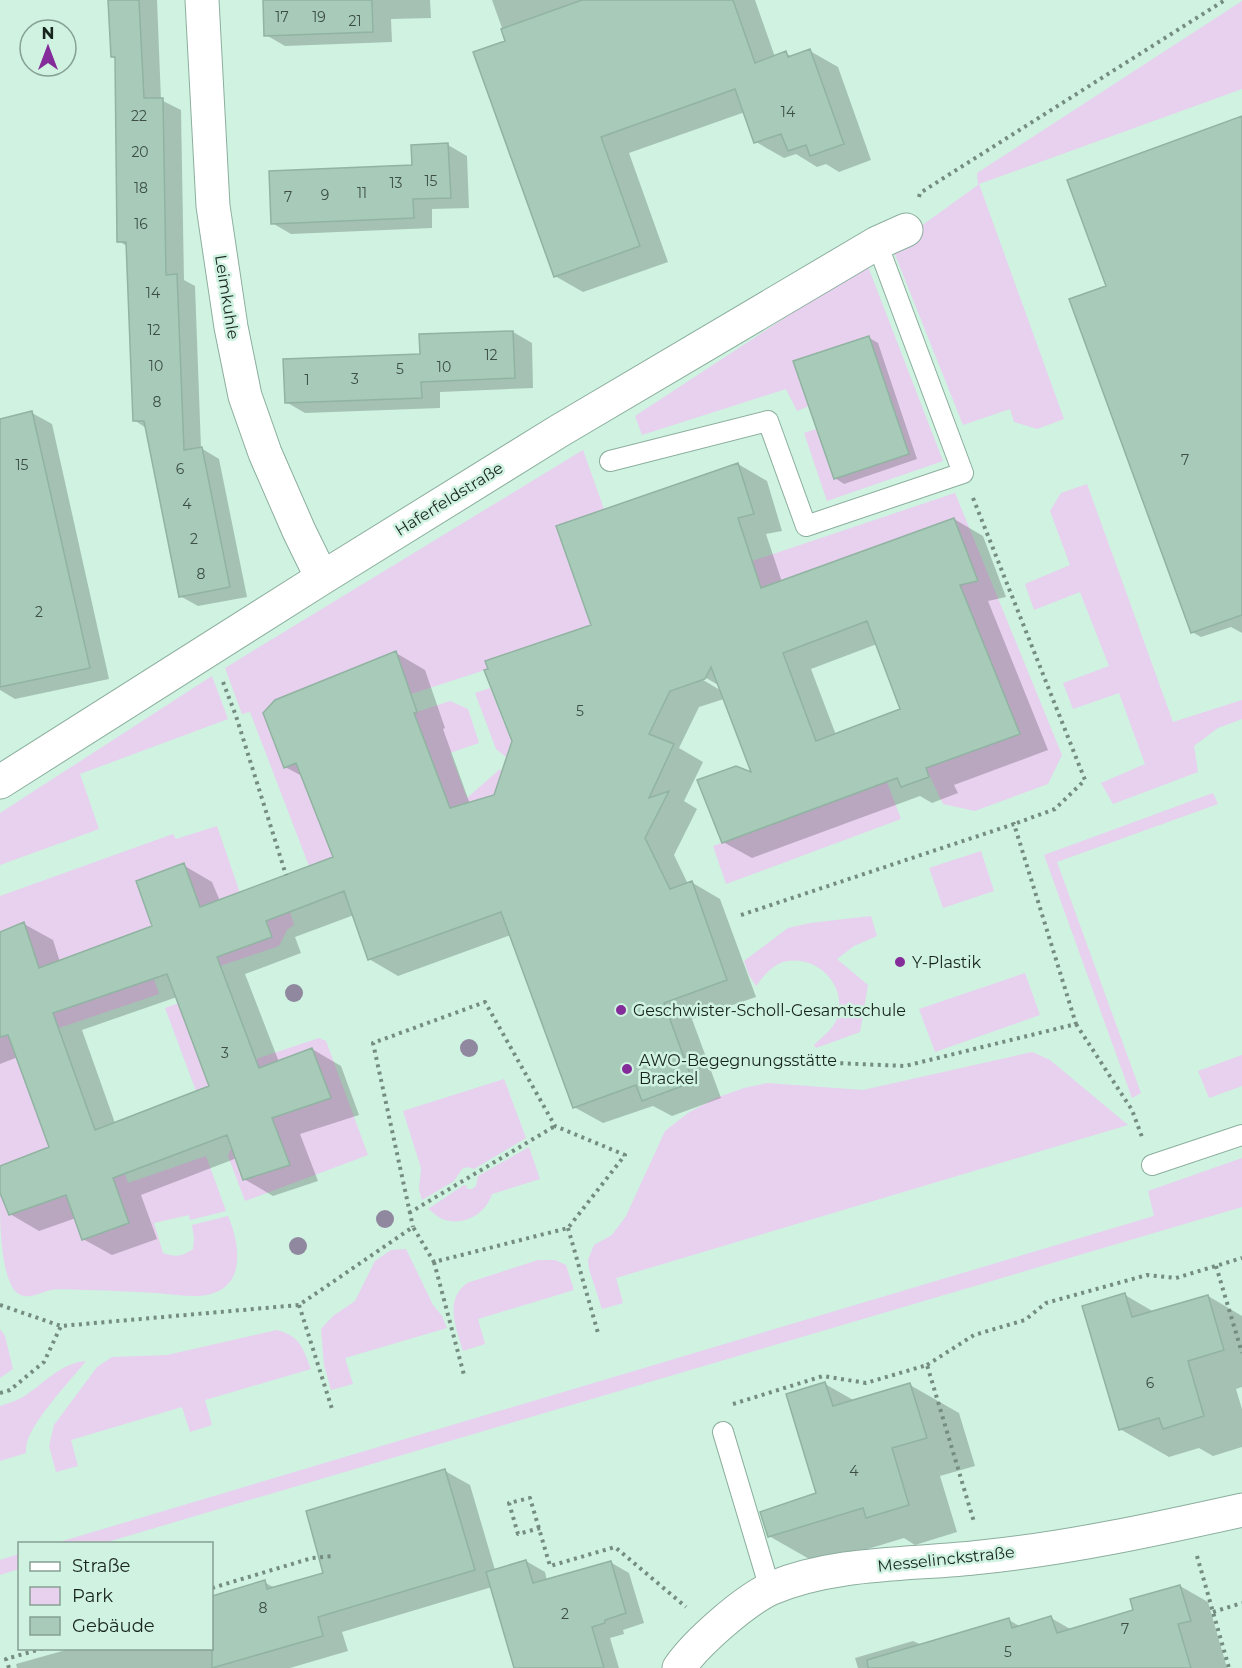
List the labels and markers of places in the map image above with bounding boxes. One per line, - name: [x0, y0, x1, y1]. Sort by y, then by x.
- place label: Y-Plastik: [912, 953, 982, 972]
- marker: Y-Plastik: [893, 955, 907, 969]
- place label: Geschwister-Scholl-Gesamtschule: [633, 1001, 906, 1020]
- marker: Geschwister-Scholl-Gesamtschule: [614, 1003, 628, 1017]
- place label: AWO-Begegnungsstätte Brackel: [639, 1051, 837, 1088]
- marker: AWO-Begegnungsstätte Brackel: [620, 1062, 634, 1076]

